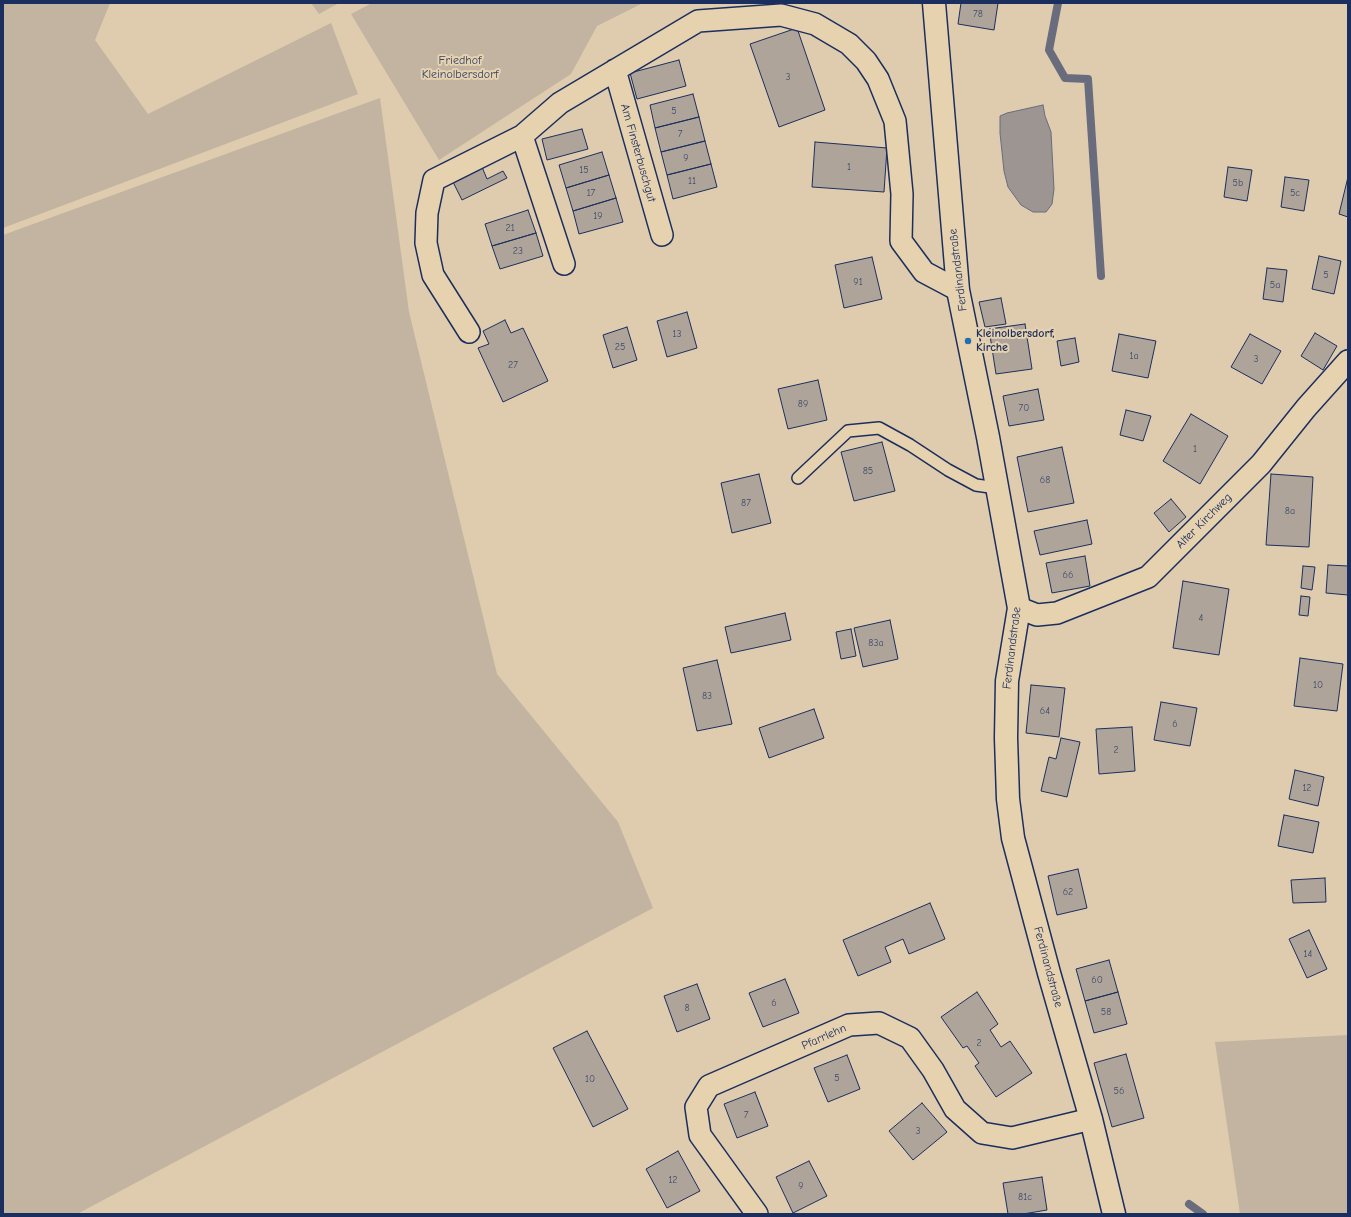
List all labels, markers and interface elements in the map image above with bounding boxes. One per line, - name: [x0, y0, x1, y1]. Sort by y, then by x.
- house number: 78: [973, 8, 983, 20]
- park label: Friedhof Kleinolbersdorf: [422, 54, 498, 82]
- house number: 3: [785, 71, 791, 83]
- street label: Am Finsterbuschgut: [617, 102, 659, 204]
- house number: 5: [671, 105, 677, 117]
- house number: 7: [678, 128, 682, 140]
- house number: 9: [683, 152, 689, 164]
- house number: 1: [847, 161, 851, 173]
- house number: 15: [579, 164, 589, 176]
- house number: 11: [688, 175, 696, 187]
- house number: 5b: [1233, 177, 1243, 189]
- house number: 17: [587, 187, 595, 199]
- house number: 5c: [1290, 187, 1300, 199]
- house number: 19: [593, 210, 603, 222]
- house number: 21: [505, 222, 515, 234]
- street label: Ferdinandstraße: [946, 228, 970, 312]
- house number: 23: [513, 245, 523, 257]
- house number: 5: [1323, 269, 1329, 281]
- house number: 91: [853, 276, 863, 288]
- house number: 5a: [1270, 279, 1280, 291]
- place label: Kleinolbersdorf, Kirche: [976, 327, 1055, 355]
- house number: 13: [672, 328, 682, 340]
- marker: Kleinolbersdorf, Kirche: [963, 336, 973, 346]
- house number: 25: [615, 341, 625, 353]
- house number: 1a: [1129, 350, 1139, 362]
- house number: 3: [1253, 353, 1259, 365]
- house number: 27: [508, 359, 518, 371]
- house number: 89: [798, 398, 808, 410]
- house number: 70: [1019, 402, 1029, 414]
- house number: 1: [1193, 443, 1197, 455]
- house number: 85: [863, 465, 873, 477]
- house number: 68: [1040, 474, 1050, 486]
- street label: Alter Kirchweg: [1173, 490, 1235, 552]
- house number: 87: [741, 497, 751, 509]
- house number: 8a: [1285, 505, 1295, 517]
- house number: 66: [1063, 569, 1073, 581]
- street label: Ferdinandstraße: [1000, 606, 1024, 690]
- house number: 4: [1199, 612, 1203, 624]
- house number: 83a: [868, 637, 884, 649]
- house number: 10: [1313, 679, 1323, 691]
- house number: 83: [702, 690, 712, 702]
- house number: 64: [1040, 705, 1050, 717]
- house number: 6: [1172, 718, 1178, 730]
- house number: 2: [1113, 744, 1119, 756]
- house number: 12: [1302, 782, 1312, 794]
- house number: 62: [1063, 886, 1073, 898]
- street label: Ferdinandstraße: [1030, 925, 1066, 1009]
- house number: 14: [1304, 948, 1312, 960]
- house number: 60: [1091, 974, 1103, 986]
- house number: 6: [771, 997, 777, 1009]
- house number: 8: [684, 1002, 690, 1014]
- house number: 58: [1101, 1006, 1111, 1018]
- street label: Pfarrlehn: [799, 1021, 849, 1053]
- house number: 2: [976, 1037, 982, 1049]
- house number: 5: [834, 1072, 840, 1084]
- house number: 10: [585, 1073, 595, 1085]
- house number: 56: [1114, 1085, 1124, 1097]
- house number: 7: [744, 1109, 748, 1121]
- house number: 3: [915, 1125, 921, 1137]
- house number: 12: [668, 1174, 678, 1186]
- house number: 9: [798, 1180, 804, 1192]
- house number: 81c: [1018, 1191, 1032, 1203]

